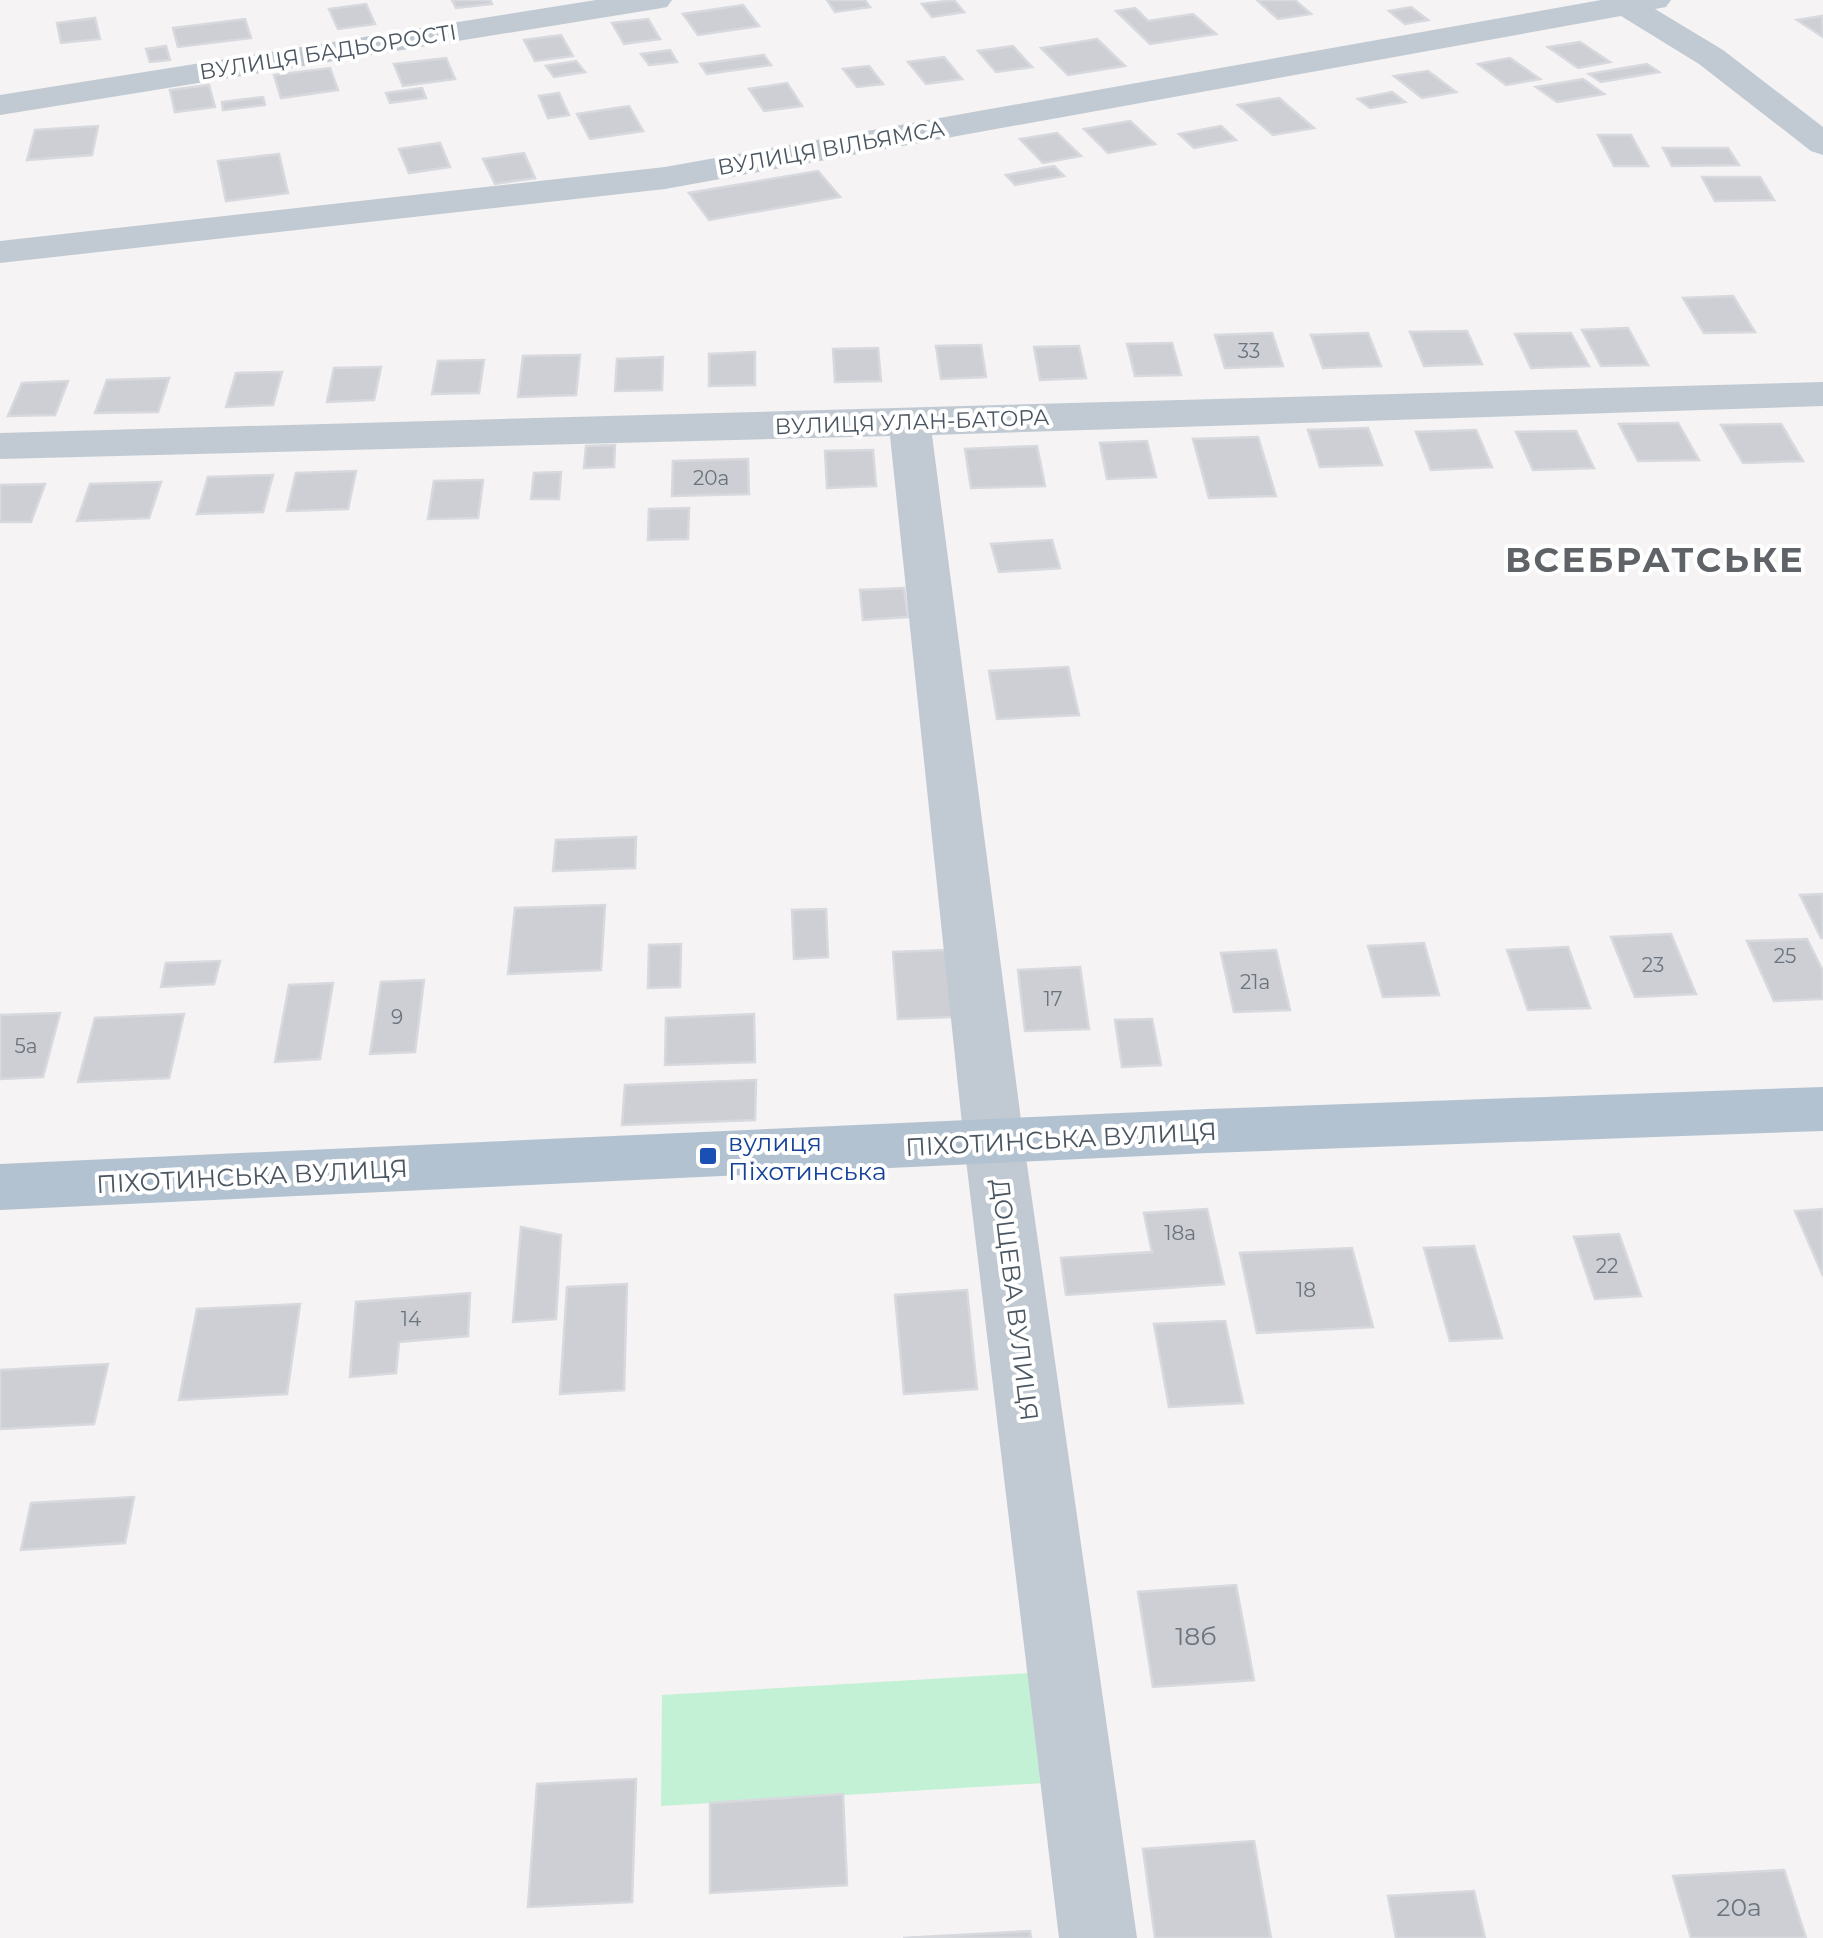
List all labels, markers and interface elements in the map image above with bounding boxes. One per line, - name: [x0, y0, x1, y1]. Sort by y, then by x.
- street label: ВУЛИЦЯ БАДЬОРОСТІ: [198, 18, 458, 86]
- street label: ВУЛИЦЯ ВІЛЬЯМСА: [715, 115, 947, 181]
- house number: 33: [1238, 339, 1260, 363]
- street label: ВУЛИЦЯ УЛАН-БАТОРА: [774, 404, 1050, 440]
- house number: 20а: [693, 466, 729, 490]
- district label: ВСЕБРАТСЬКЕ: [1505, 538, 1805, 581]
- house number: 25: [1774, 944, 1796, 968]
- house number: 23: [1642, 953, 1664, 977]
- house number: 21а: [1240, 970, 1270, 994]
- house number: 17: [1044, 987, 1063, 1011]
- house number: 9: [391, 1005, 403, 1029]
- house number: 5а: [15, 1034, 37, 1058]
- street label: ПІХОТИНСЬКА ВУЛИЦЯ: [904, 1116, 1218, 1162]
- place label: вулиця Піхотинська: [728, 1127, 886, 1186]
- marker: вулиця Піхотинська: [697, 1145, 719, 1167]
- street label: ПІХОТИНСЬКА ВУЛИЦЯ: [95, 1153, 409, 1199]
- street label: ДОЩЕВА ВУЛИЦЯ: [985, 1177, 1045, 1423]
- house number: 18а: [1164, 1221, 1196, 1245]
- house number: 22: [1596, 1254, 1618, 1278]
- house number: 18: [1296, 1278, 1316, 1302]
- house number: 14: [401, 1307, 421, 1331]
- house number: 18б: [1175, 1621, 1217, 1651]
- house number: 20а: [1716, 1892, 1762, 1922]

